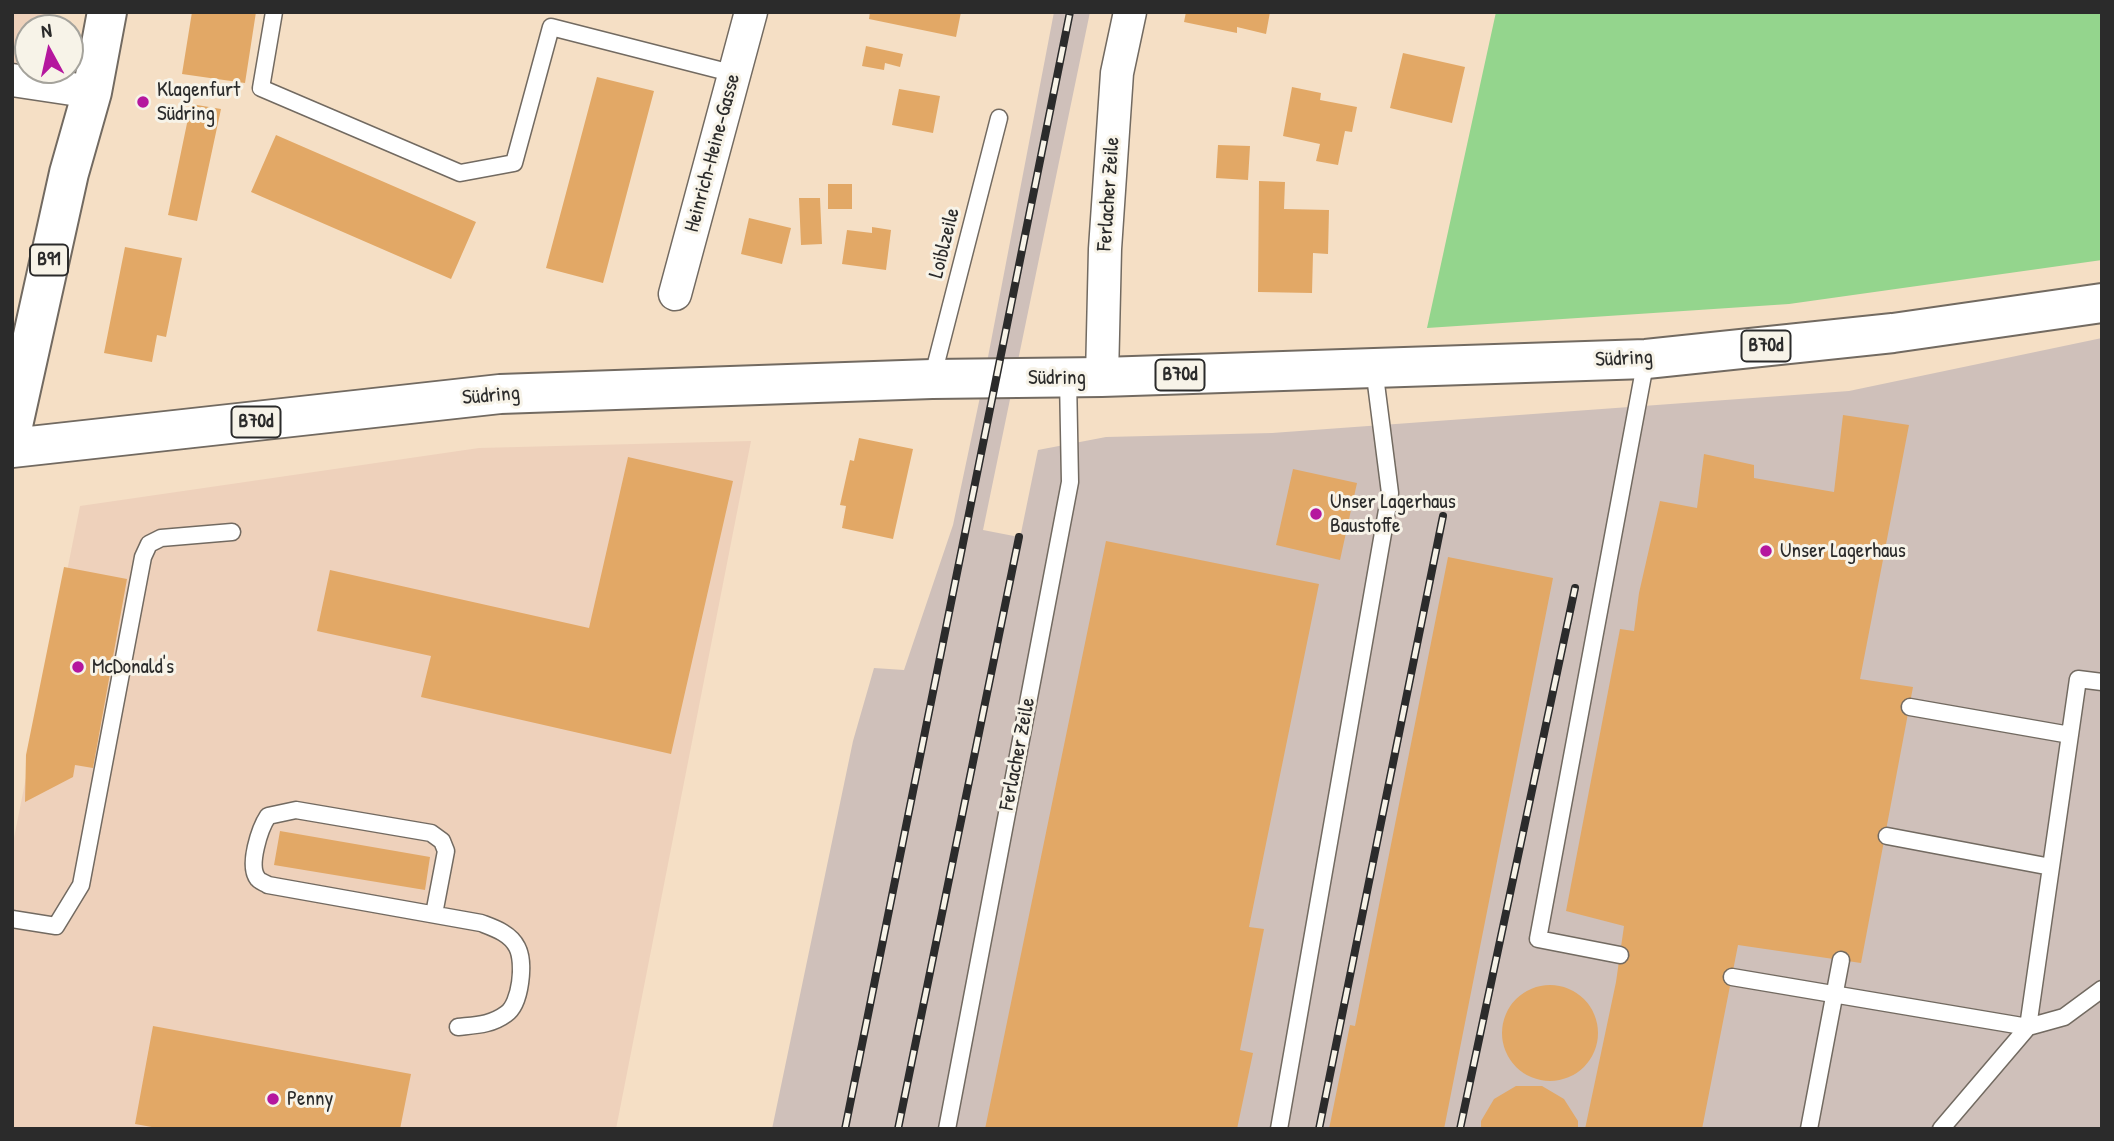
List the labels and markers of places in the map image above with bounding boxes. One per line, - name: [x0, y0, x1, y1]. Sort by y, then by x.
- place label: Klagenfurt Südring: [157, 77, 240, 127]
- marker: Klagenfurt Südring: [135, 94, 151, 110]
- place label: Unser Lagerhaus Baustoffe: [1330, 489, 1456, 539]
- marker: Unser Lagerhaus Baustoffe: [1308, 506, 1324, 522]
- place label: Unser Lagerhaus: [1780, 538, 1906, 564]
- marker: Unser Lagerhaus: [1758, 543, 1774, 559]
- place label: McDonald's: [92, 654, 174, 680]
- marker: McDonald's: [70, 659, 86, 675]
- place label: Penny: [287, 1086, 333, 1112]
- marker: Penny: [265, 1091, 281, 1107]

